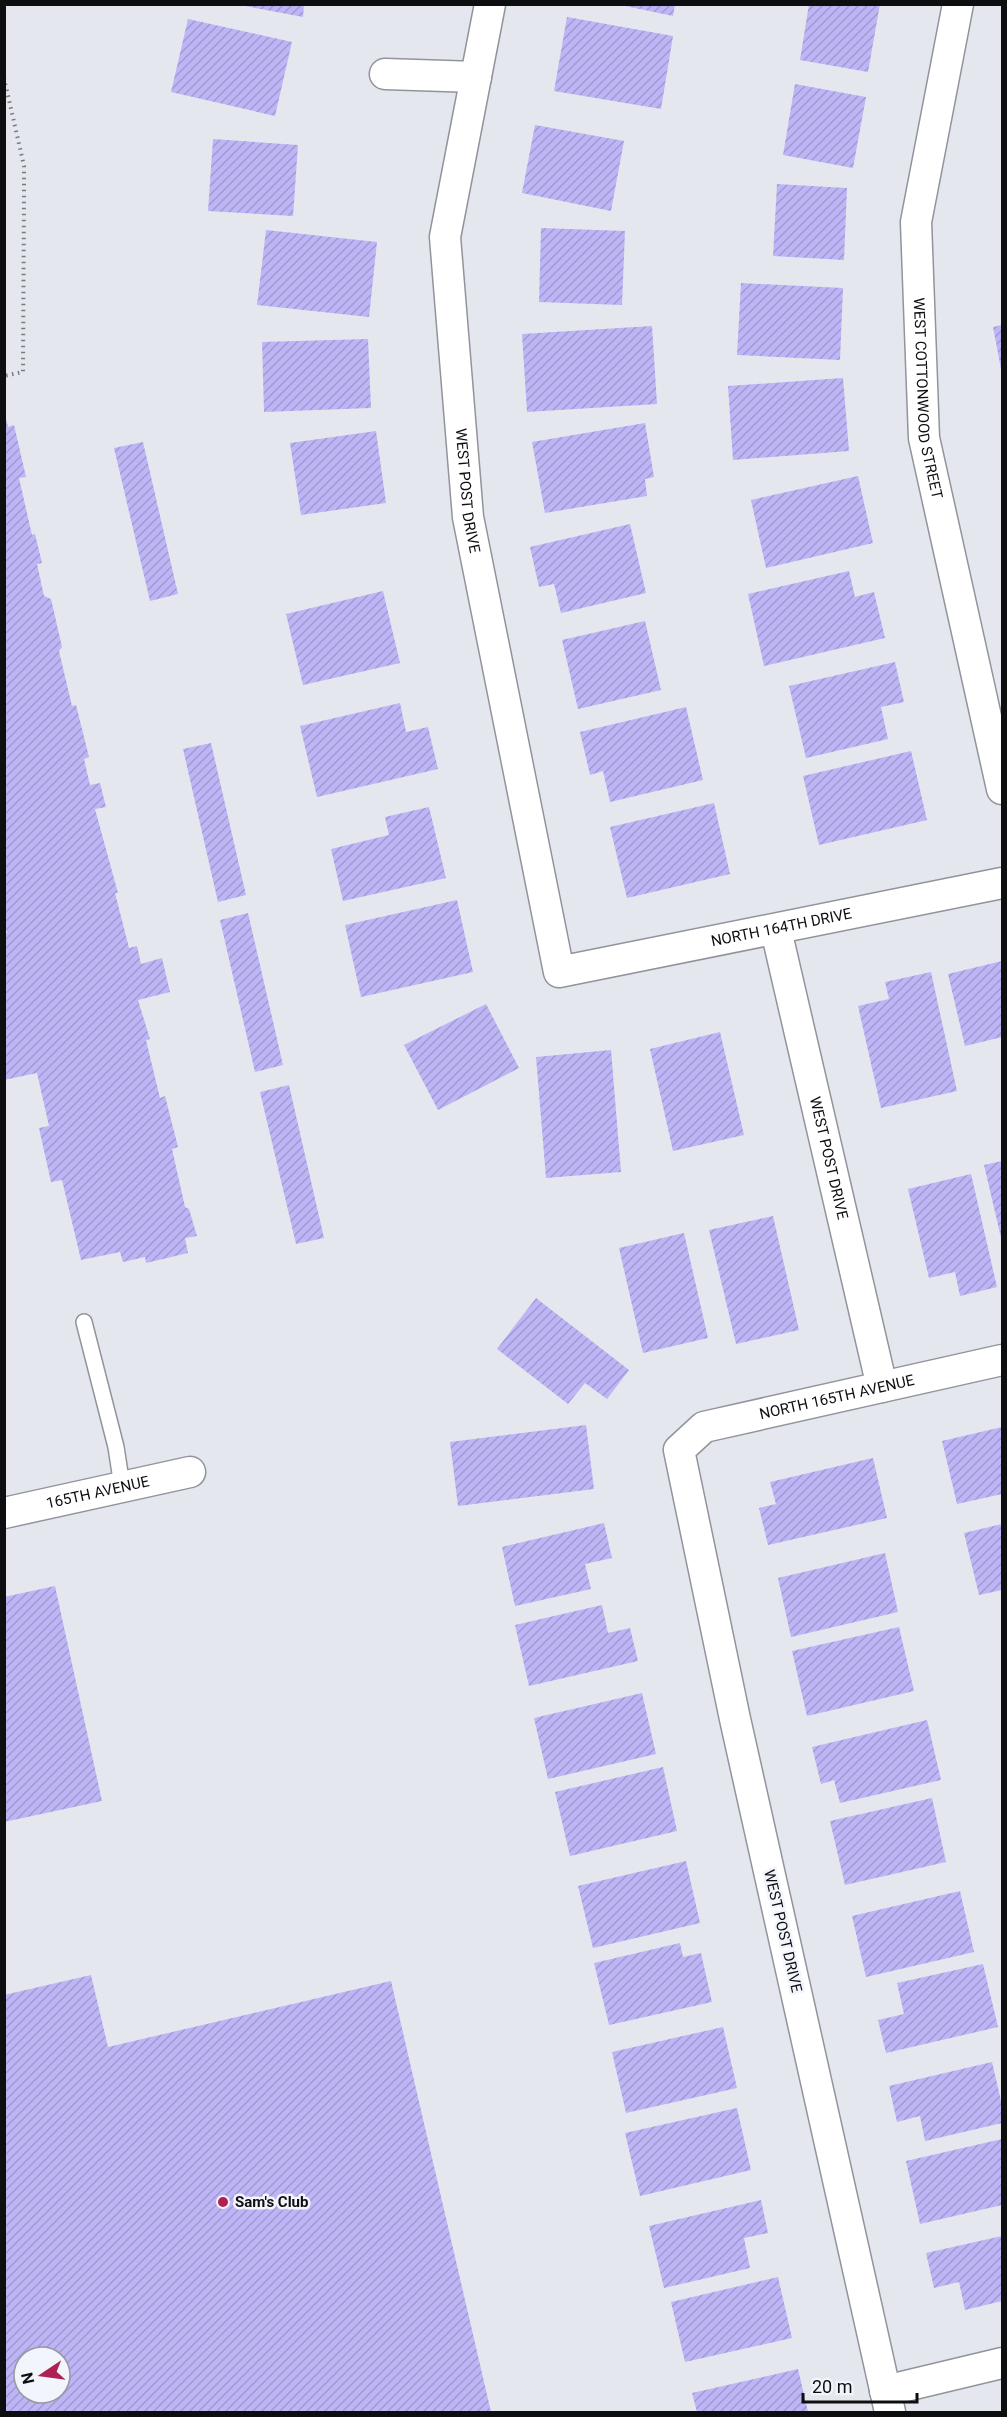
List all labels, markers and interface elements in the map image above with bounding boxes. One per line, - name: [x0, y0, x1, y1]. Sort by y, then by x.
- street label: WEST COTTONWOOD STREET: [910, 297, 946, 501]
- street label: WEST POST DRIVE: [452, 428, 484, 555]
- street label: NORTH 164TH DRIVE: [709, 904, 854, 950]
- street label: WEST POST DRIVE: [806, 1095, 852, 1222]
- street label: NORTH 165TH AVENUE: [758, 1371, 916, 1423]
- street label: 165TH AVENUE: [45, 1472, 151, 1512]
- street label: WEST POST DRIVE: [760, 1868, 806, 1995]
- place label: Sam's Club: [235, 2193, 308, 2211]
- marker: Sam's Club: [216, 2195, 230, 2209]
- north arrow: [12, 2345, 72, 2405]
- scale bar: [803, 2366, 917, 2404]
- text: N: [17, 2371, 38, 2386]
- text: 20 m: [812, 2376, 852, 2397]

